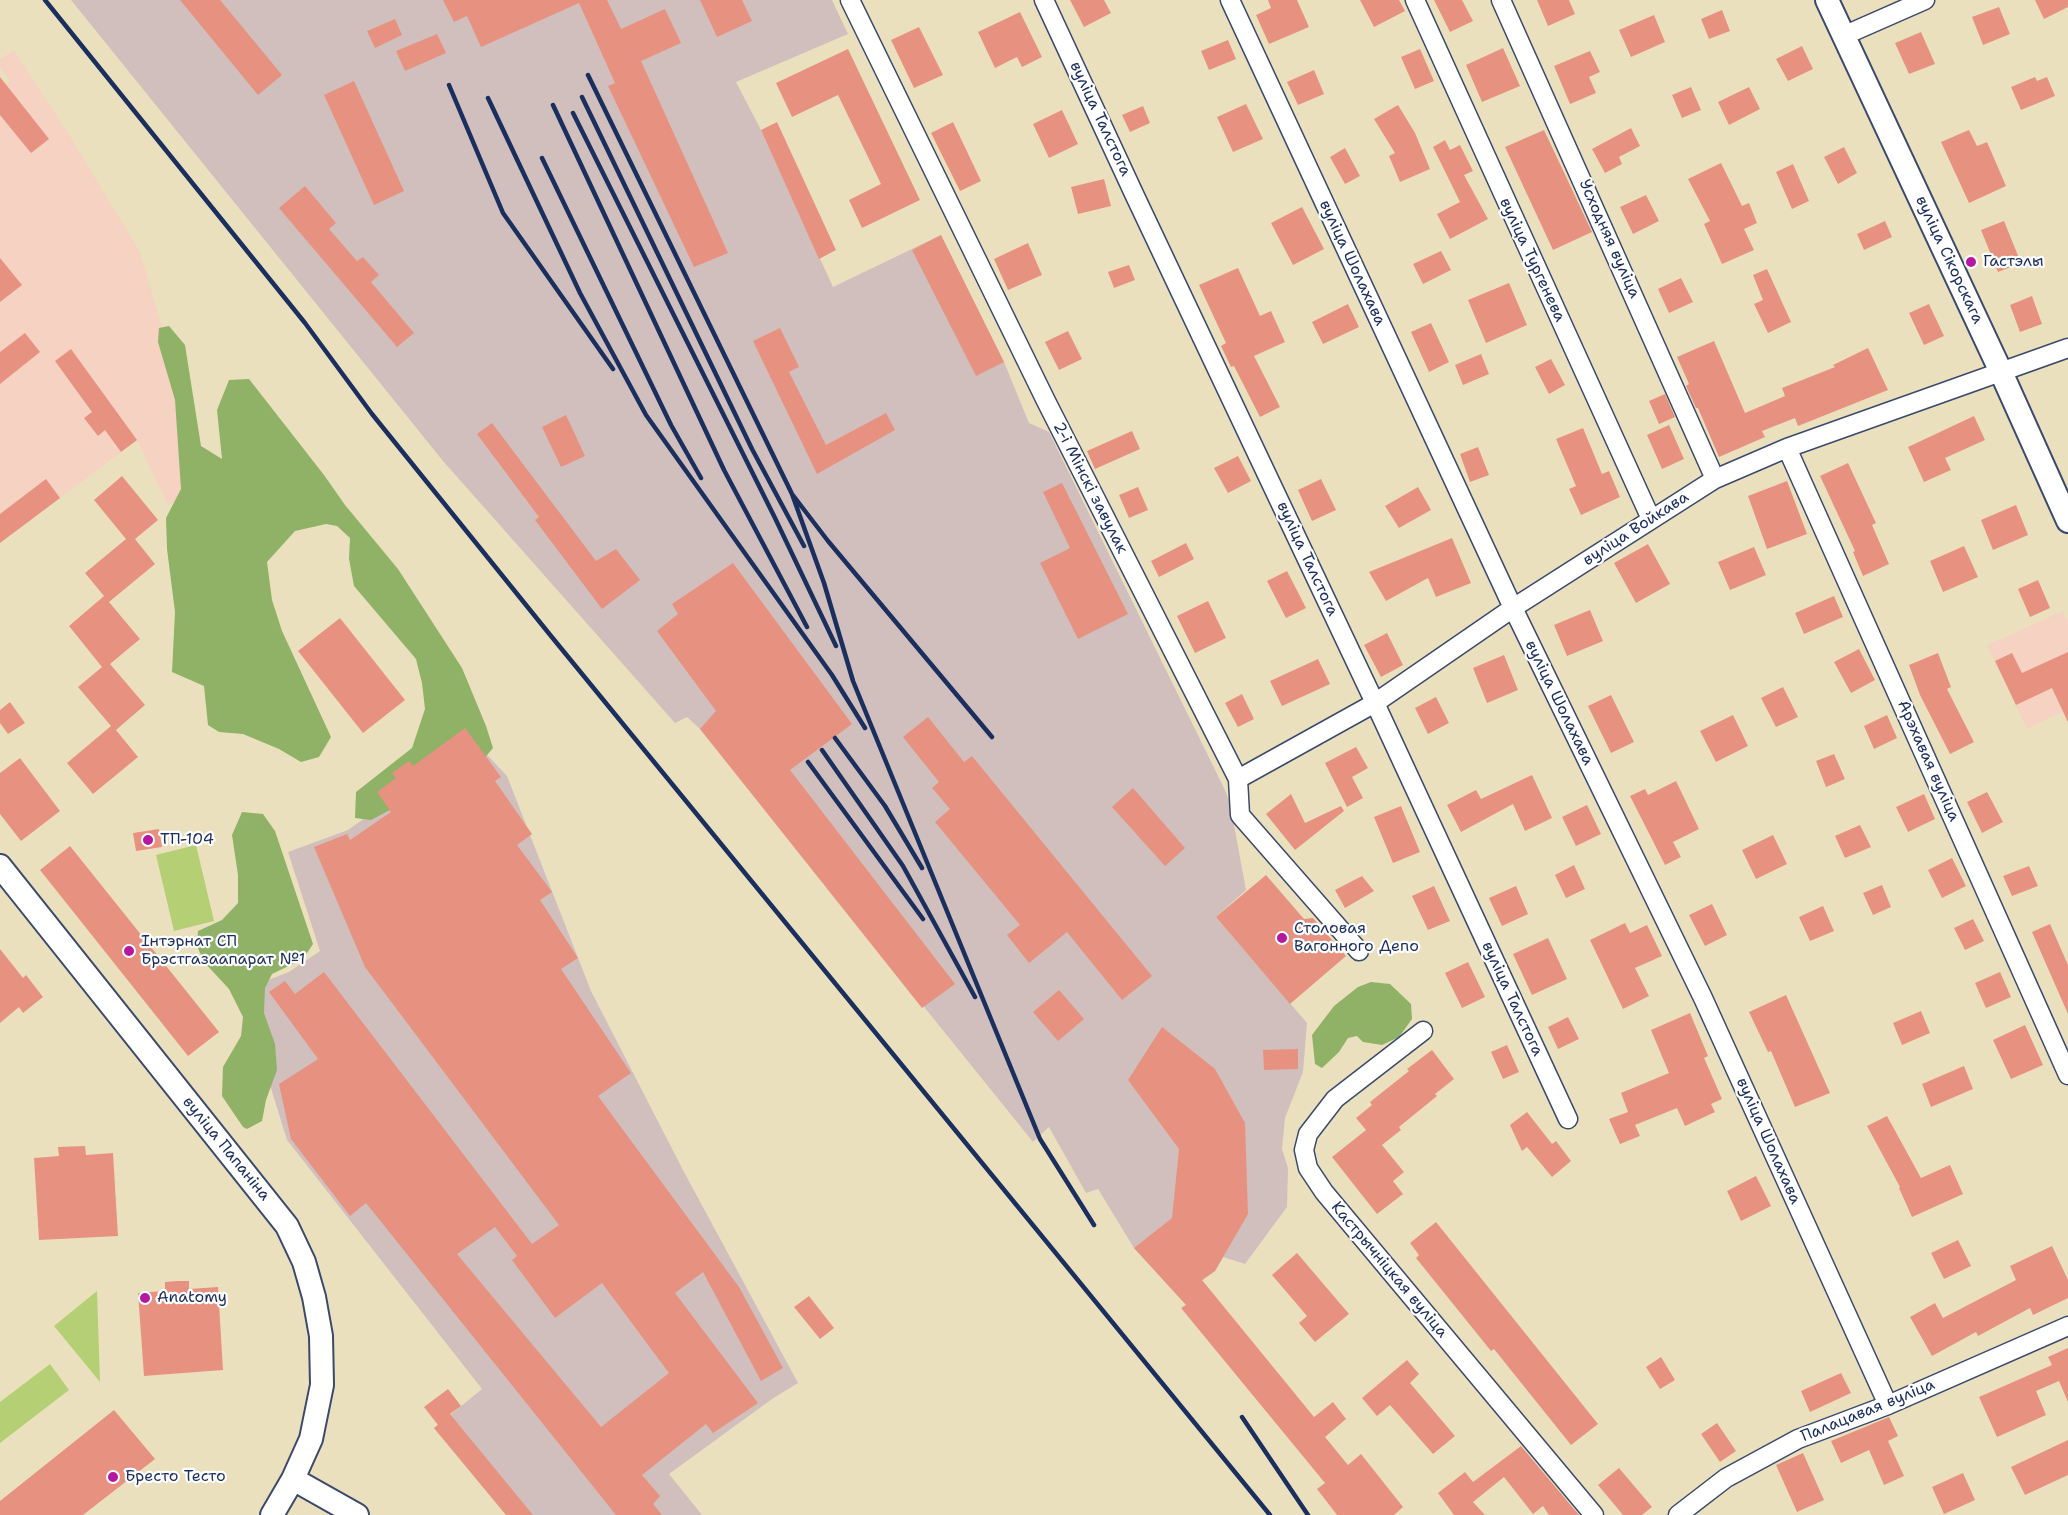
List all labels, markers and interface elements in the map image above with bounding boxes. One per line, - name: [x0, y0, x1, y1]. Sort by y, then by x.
- street label: вуліца Талстога: [1065, 59, 1135, 179]
- street label: Усходняя вуліца: [1574, 177, 1644, 301]
- street label: вуліца Сікорскага: [1911, 193, 1987, 327]
- street label: вуліца Тургенева: [1495, 195, 1569, 325]
- street label: вуліца Шолахава: [1314, 197, 1390, 329]
- place label: Гастэлы: [1983, 252, 2044, 272]
- marker: Гастэлы: [1964, 255, 1978, 269]
- street label: 2-і Мінскі завулак: [1049, 419, 1131, 557]
- street label: вуліца Войкава: [1580, 488, 1692, 570]
- street label: вуліца Талстога: [1272, 499, 1342, 619]
- street label: вуліца Шолахава: [1520, 637, 1598, 769]
- street label: Арэхавая вуліца: [1893, 697, 1963, 825]
- place label: ТП-104: [160, 830, 214, 850]
- marker: ТП-104: [141, 833, 155, 847]
- place label: Столовая Вагонного Депо: [1294, 919, 1419, 957]
- marker: Столовая Вагонного Депо: [1275, 931, 1289, 945]
- place label: Інтэрнат СП Брэстгазаапарат №1: [141, 932, 305, 970]
- street label: вуліца Талстога: [1477, 939, 1547, 1059]
- marker: Інтэрнат СП Брэстгазаапарат №1: [122, 944, 136, 958]
- street label: вуліца Шолахава: [1731, 1075, 1805, 1207]
- street label: вуліца Папаніна: [178, 1093, 274, 1205]
- street label: Кастрычніцкая вуліца: [1327, 1198, 1451, 1342]
- place label: Anatomy: [157, 1288, 227, 1308]
- marker: Anatomy: [138, 1291, 152, 1305]
- street label: Палацавая вуліца: [1798, 1375, 1938, 1447]
- place label: Бресто Тесто: [125, 1467, 226, 1487]
- marker: Бресто Тесто: [106, 1470, 120, 1484]

